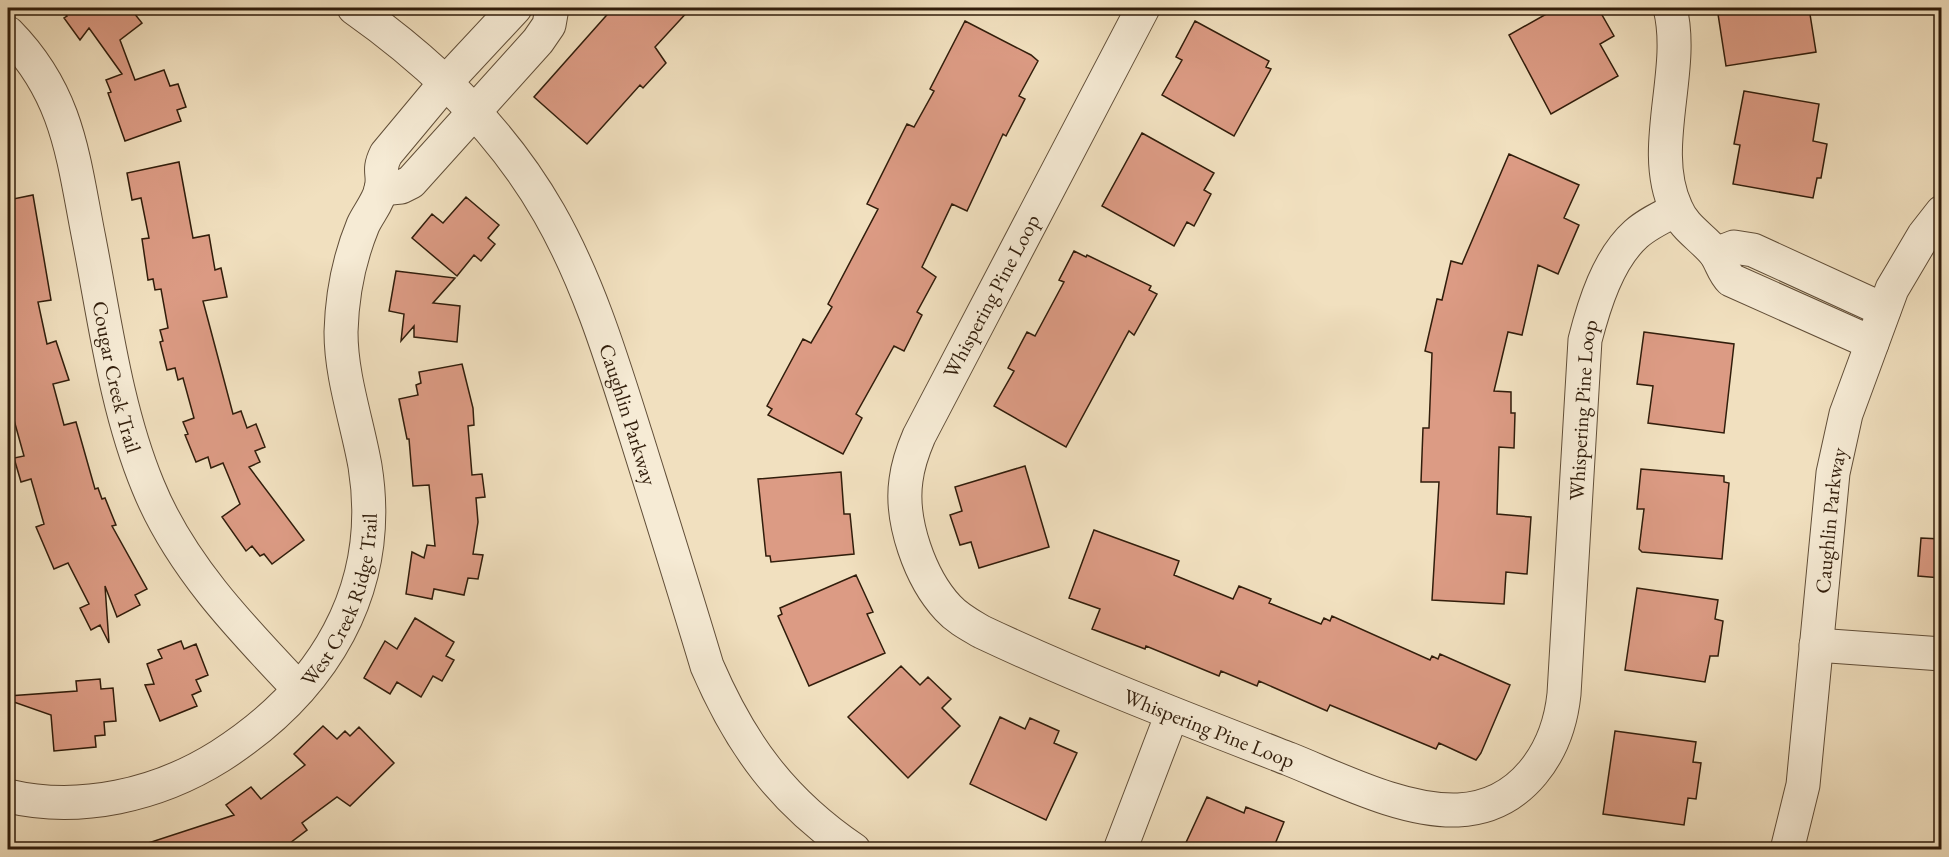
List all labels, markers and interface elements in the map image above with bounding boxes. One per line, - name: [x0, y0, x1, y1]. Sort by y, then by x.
- street label: Whispering Pine Loop: [936, 209, 1046, 383]
- street label: Cougar Creek Trail: [87, 299, 148, 456]
- street label: Whispering Pine Loop: [1562, 316, 1604, 501]
- street label: Caughlin Parkway: [594, 340, 664, 489]
- street label: Caughlin Parkway: [1808, 444, 1852, 595]
- street label: West Creek Ridge Trail: [294, 513, 382, 691]
- street label: Whispering Pine Loop: [1120, 682, 1299, 774]

